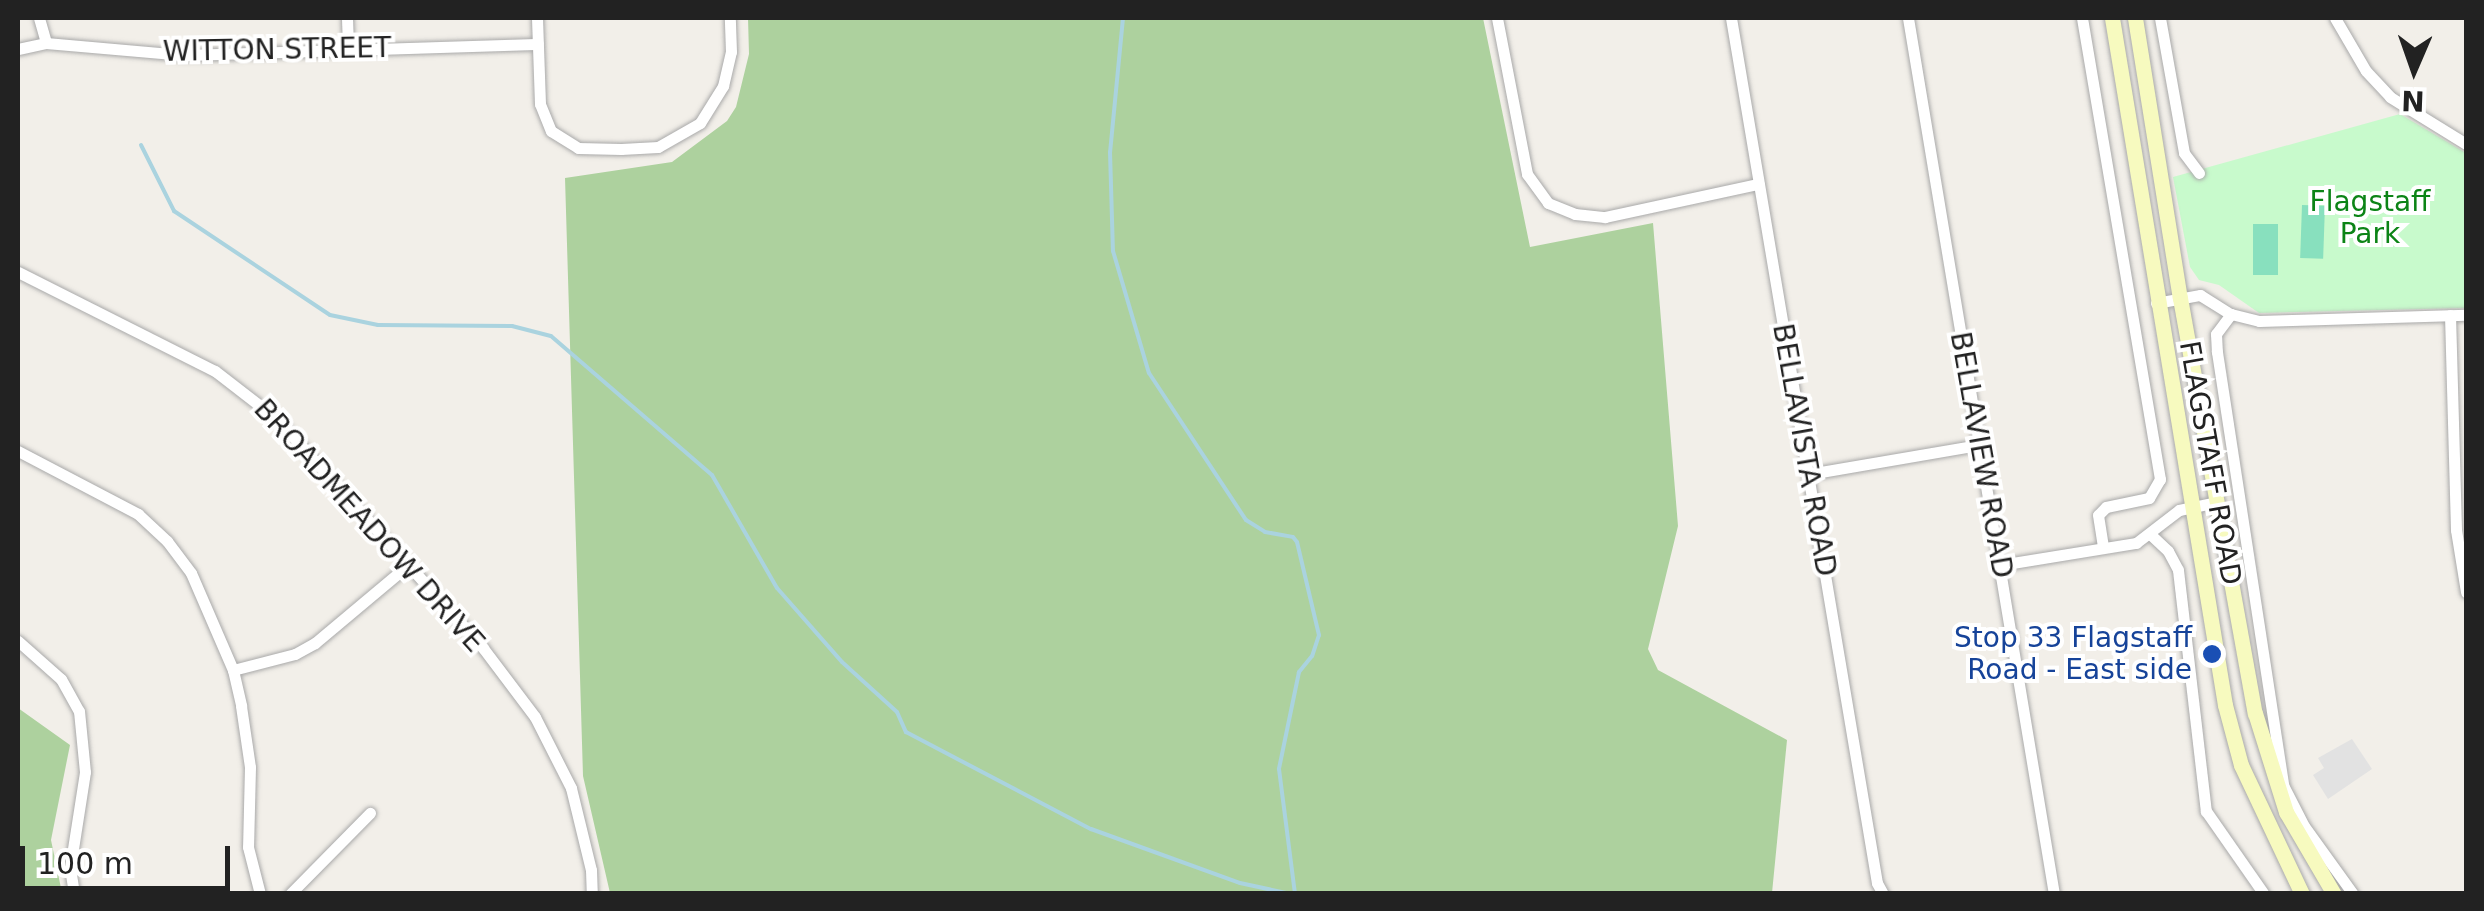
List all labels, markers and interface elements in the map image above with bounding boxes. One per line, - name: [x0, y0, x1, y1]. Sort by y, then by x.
- north arrow: [2364, 20, 2464, 120]
- street label: WITTON STREET: [163, 31, 391, 69]
- text: N: [2401, 84, 2425, 117]
- park label: Flagstaff Park: [2310, 185, 2430, 251]
- street label: BELLAVISTA ROAD: [1765, 321, 1843, 579]
- street label: BELLAVIEW ROAD: [1943, 329, 2019, 581]
- street label: FLAGSTAFF ROAD: [2172, 338, 2248, 588]
- street label: BROADMEADOW DRIVE: [247, 393, 491, 659]
- place label: Stop 33 Flagstaff Road - East side: [1954, 621, 2192, 687]
- marker: Stop 33 Flagstaff Road - East side: [2201, 643, 2223, 665]
- scale bar: [25, 826, 235, 888]
- text: 100 m: [37, 846, 133, 881]

